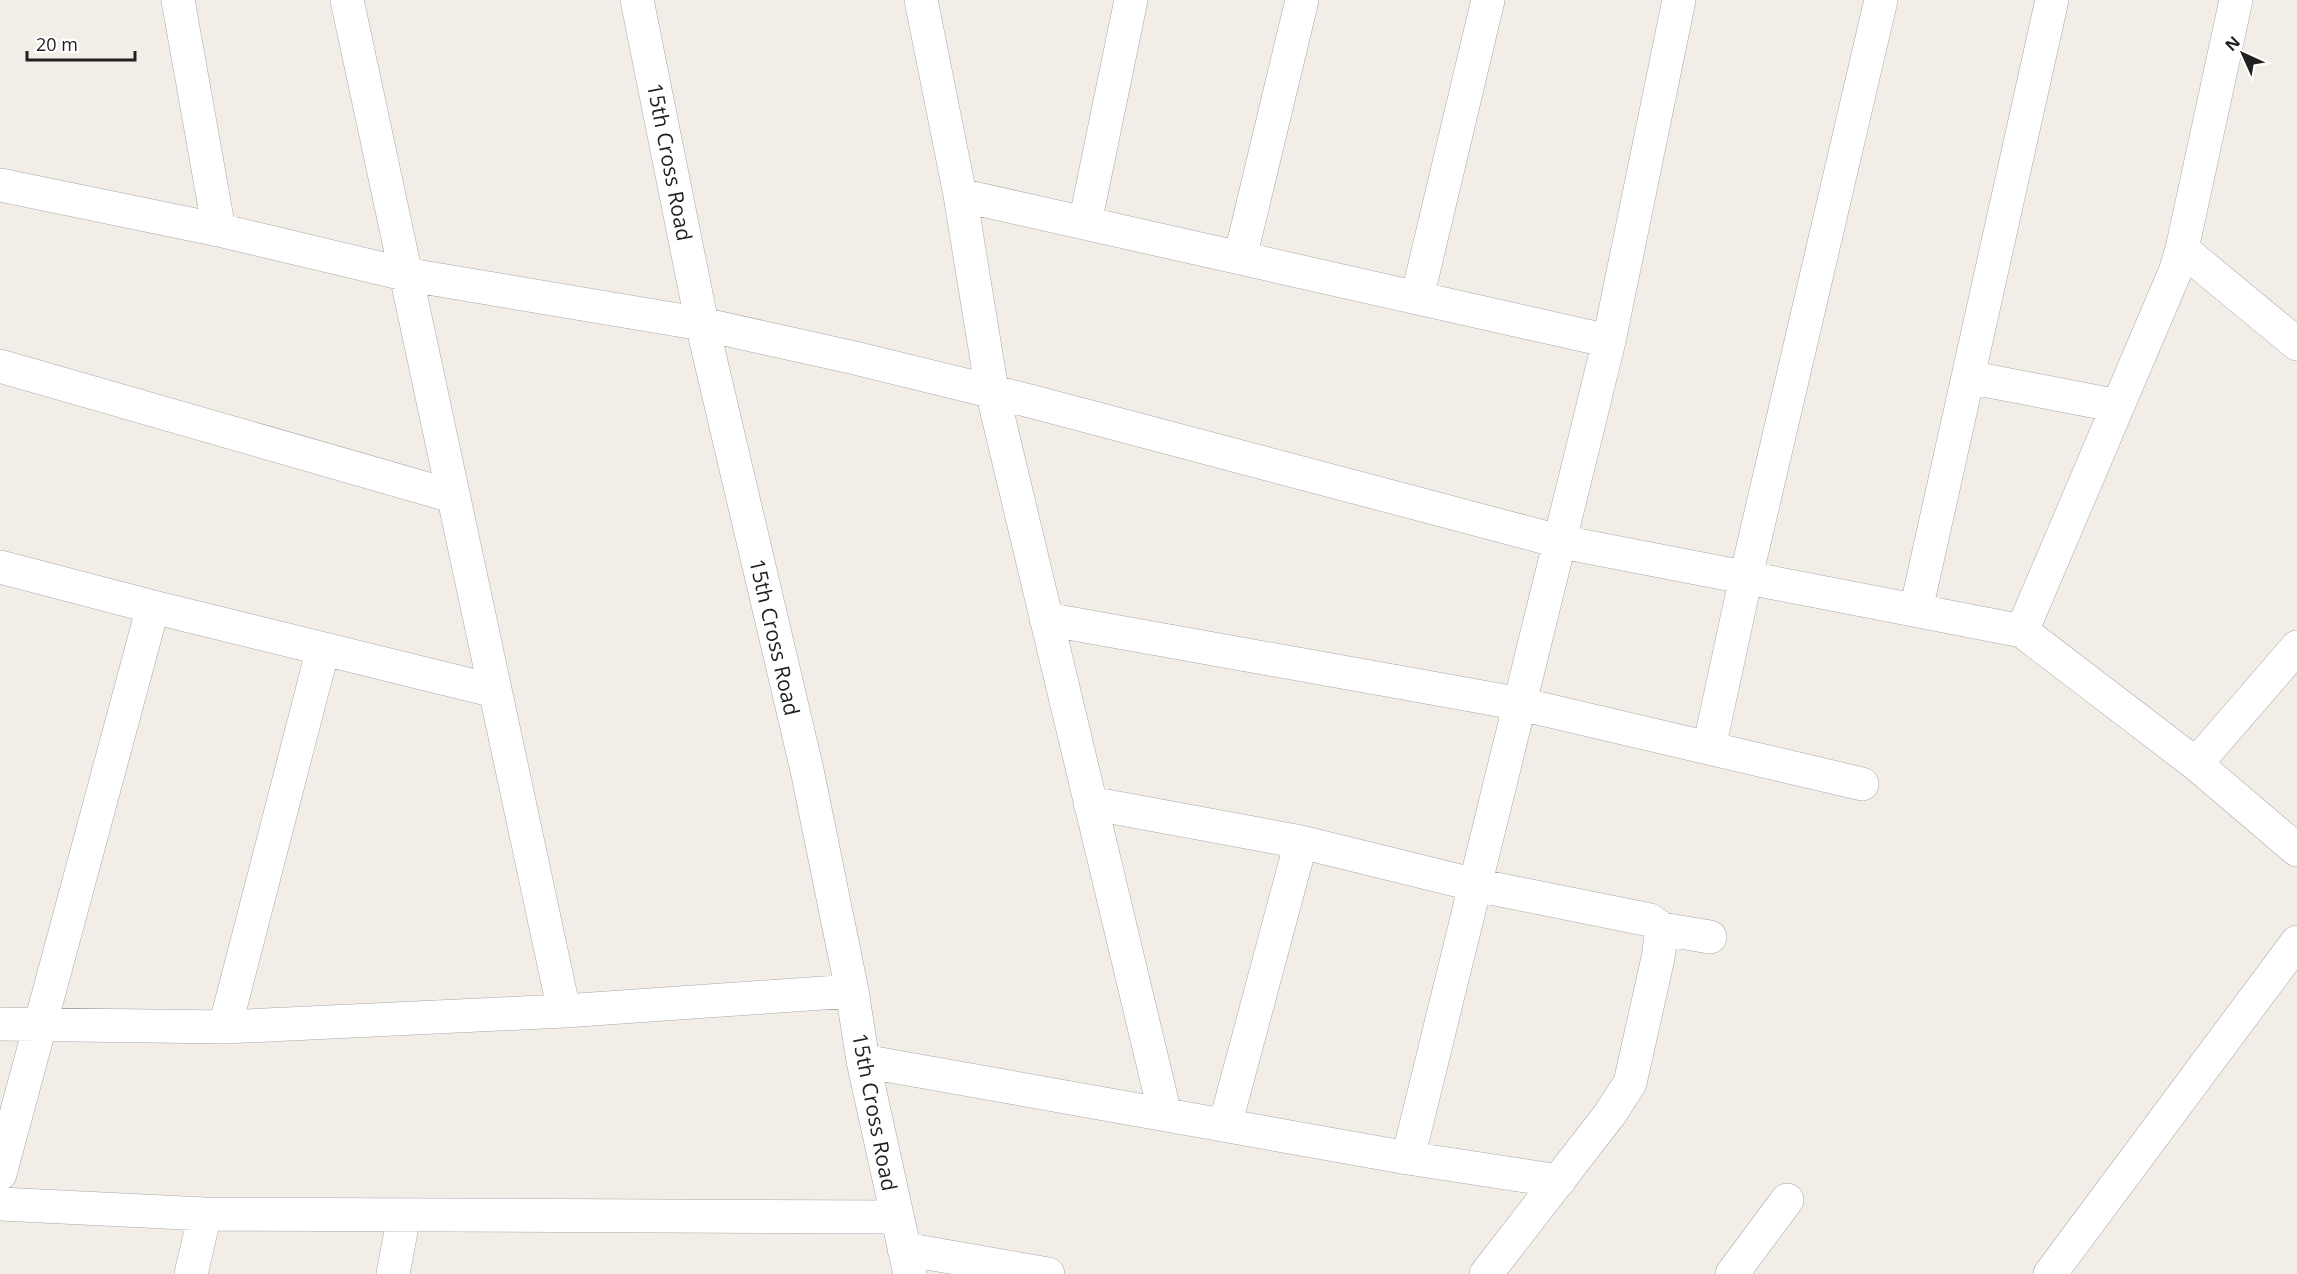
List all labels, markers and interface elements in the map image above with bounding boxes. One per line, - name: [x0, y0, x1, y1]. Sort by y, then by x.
- scale bar: [27, 24, 135, 62]
- north arrow: [2213, 24, 2273, 84]
- text: N: [2220, 31, 2245, 56]
- text: 20 m: [36, 32, 78, 56]
- street label: 15th Cross Road: [641, 81, 699, 243]
- street label: 15th Cross Road: [743, 556, 807, 718]
- street label: 15th Cross Road: [846, 1031, 904, 1193]

